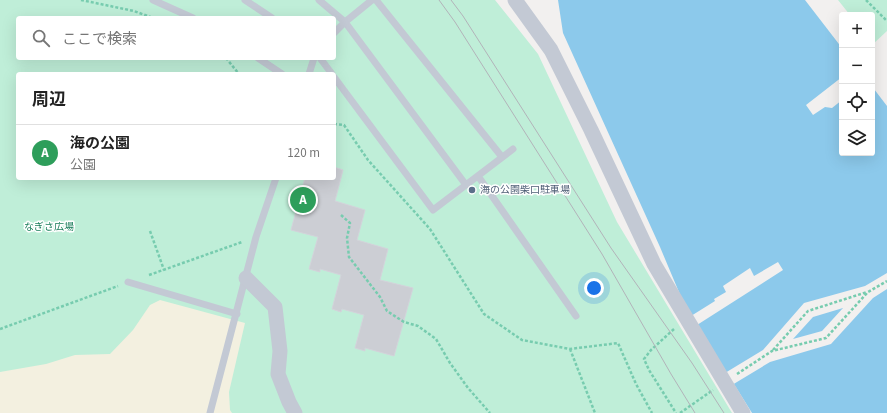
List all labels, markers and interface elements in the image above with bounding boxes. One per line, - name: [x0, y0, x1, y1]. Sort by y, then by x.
- map controls: [839, 12, 875, 156]
- button: +: [839, 12, 875, 48]
- search box: [16, 16, 336, 60]
- icon: search: [30, 27, 52, 49]
- text: ここで検索: [62, 29, 137, 50]
- button: −: [839, 48, 875, 84]
- button: locate: [839, 84, 875, 120]
- text: 周辺: [32, 88, 66, 112]
- button: layers: [839, 120, 875, 156]
- text: 海の公園: [70, 133, 130, 154]
- text: A: [41, 144, 49, 162]
- text: 120 m: [287, 144, 320, 162]
- text: 公園: [70, 156, 96, 174]
- place label: 海の公園柴口駐車場: [480, 183, 570, 197]
- pin: A: [290, 185, 316, 215]
- marker: 海の公園柴口駐車場: [467, 185, 477, 195]
- park label: なぎさ広場: [24, 220, 74, 234]
- your location: [584, 278, 604, 298]

